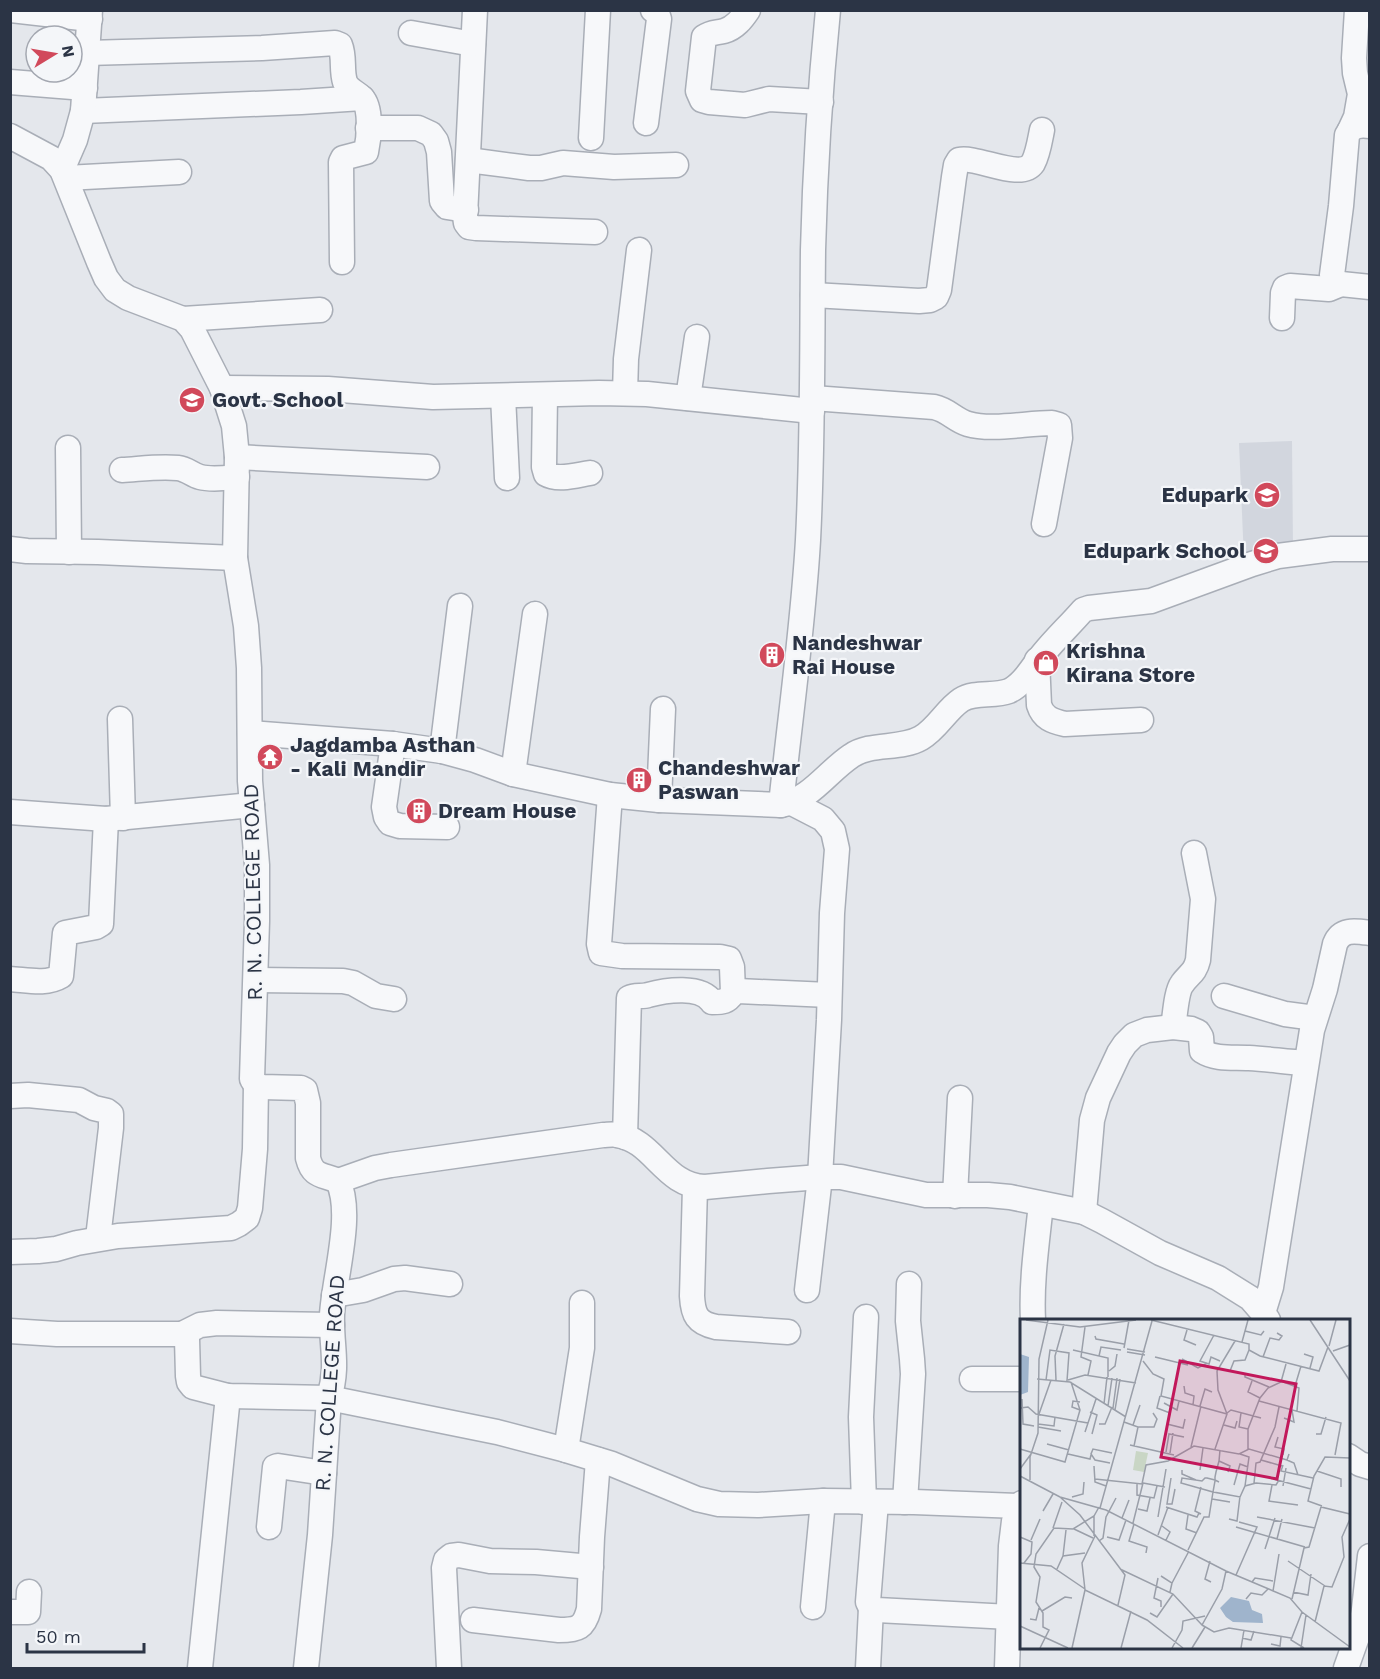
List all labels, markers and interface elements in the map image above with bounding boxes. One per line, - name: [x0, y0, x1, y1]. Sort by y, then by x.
- north arrow: [24, 24, 84, 84]
- text: N: [58, 44, 79, 59]
- school or university icon: Govt. School: [177, 385, 207, 415]
- place label: Govt. School: [212, 387, 343, 412]
- school or university icon: Edupark: [1252, 480, 1282, 510]
- place label: Edupark: [1161, 482, 1249, 507]
- school or university icon: Edupark School: [1251, 536, 1281, 566]
- place label: Edupark School: [1083, 538, 1246, 563]
- place label: Nandeshwar Rai House: [792, 630, 922, 679]
- place label: Krishna Kirana Store: [1066, 638, 1195, 687]
- building icon: Nandeshwar Rai House: [757, 640, 787, 670]
- shop icon: Krishna Kirana Store: [1031, 648, 1061, 678]
- place label: Jagdamba Asthan - Kali Mandir: [290, 732, 476, 781]
- temple icon: Jagdamba Asthan - Kali Mandir: [255, 742, 285, 772]
- place label: Chandeshwar Paswan: [658, 755, 800, 804]
- building icon: Chandeshwar Paswan: [624, 765, 654, 795]
- street label: R. N. COLLEGE ROAD: [238, 783, 267, 1001]
- building icon: Dream House: [404, 796, 434, 826]
- place label: Dream House: [438, 798, 576, 823]
- street label: R. N. COLLEGE ROAD: [309, 1274, 350, 1492]
- inset map: [1020, 1319, 1350, 1649]
- scale bar: [27, 1616, 144, 1654]
- text: 50 m: [36, 1626, 81, 1647]

